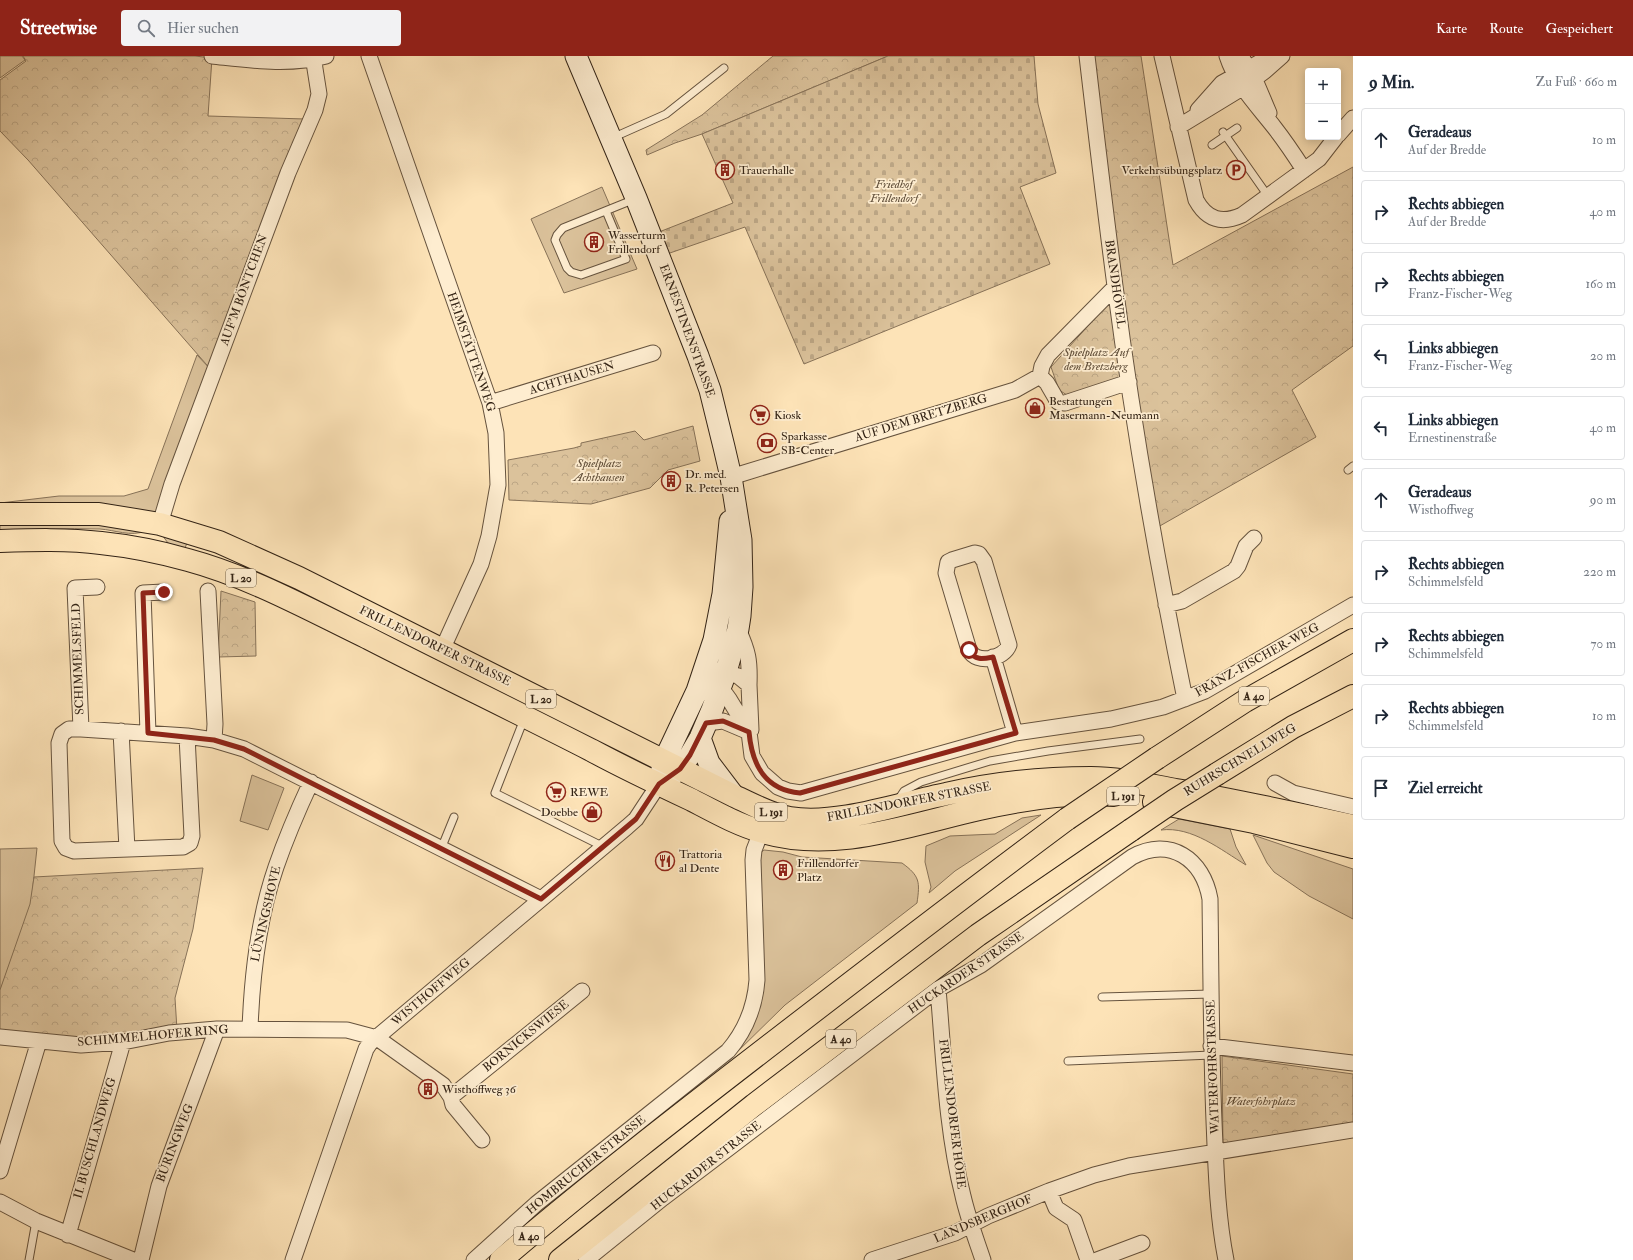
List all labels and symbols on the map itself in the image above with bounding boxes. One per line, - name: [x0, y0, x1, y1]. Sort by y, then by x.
- building icon: Trauerhalle: [714, 159, 736, 181]
- parking icon: Verkehrsübungsplatz: [1225, 159, 1247, 181]
- place label: Trauerhalle: [739, 163, 794, 178]
- place label: Verkehrsübungsplatz: [1121, 163, 1222, 178]
- park label: Friedhof Frillendorf: [869, 177, 922, 206]
- place label: Wasserturm Frillendorf: [607, 228, 666, 257]
- building icon: Wasserturm Frillendorf: [583, 231, 605, 253]
- street label: AUF'M BÖNTCHEN: [217, 232, 271, 349]
- street label: BRANDHÖVEL: [1101, 239, 1129, 330]
- street label: ERNESTINENSTRASSE: [656, 262, 718, 400]
- street label: HEIMSTÄTTENWEG: [443, 290, 499, 414]
- park label: Spielplatz Auf dem Bretzberg: [1062, 345, 1132, 374]
- street label: ACHTHAUSEN: [527, 358, 617, 398]
- street label: AUF DEM BRETZBERG: [852, 391, 989, 446]
- place label: Bestattungen Masermann-Neumann: [1049, 394, 1159, 423]
- shop icon: Bestattungen Masermann-Neumann: [1024, 397, 1046, 419]
- supermarket icon: Kiosk: [749, 404, 771, 426]
- place label: Kiosk: [774, 408, 801, 423]
- place label: Sparkasse SB-Center: [781, 429, 834, 458]
- bank icon: Sparkasse SB-Center: [756, 432, 778, 454]
- park label: Spielplatz Achthausen: [571, 456, 625, 485]
- place label: Dr. med. R. Petersen: [685, 467, 739, 496]
- building icon: Dr. med. R. Petersen: [660, 470, 682, 492]
- road number: L 20: [226, 569, 256, 587]
- route end: [155, 583, 173, 601]
- street label: SCHIMMELSFELD: [69, 603, 87, 715]
- street label: FRILLENDORFER STRASSE: [357, 603, 514, 689]
- street label: FRANZ-FISCHER-WEG: [1192, 620, 1322, 700]
- route start: [960, 641, 978, 659]
- road number: A 40: [1239, 687, 1269, 705]
- road number: L 20: [526, 690, 556, 708]
- street label: RUHRSCHNELLWEG: [1181, 720, 1299, 800]
- street label: FRILLENDORFER STRASSE: [826, 779, 993, 825]
- supermarket icon: REWE: [545, 781, 567, 803]
- place label: REWE: [570, 785, 608, 800]
- road number: L 191: [1107, 787, 1139, 805]
- shop icon: Doebbe: [581, 801, 603, 823]
- road number: L 191: [755, 803, 787, 821]
- place label: Doebbe: [541, 805, 578, 820]
- place label: Trattoria al Dente: [679, 847, 723, 876]
- restaurant icon: Trattoria al Dente: [654, 850, 676, 872]
- place label: Frillendorfer Platz: [797, 856, 859, 885]
- building icon: Frillendorfer Platz: [772, 859, 794, 881]
- street label: LÜNINGSHOVE: [248, 864, 284, 963]
- street label: HUCKARDER STRASSE: [905, 928, 1027, 1017]
- street label: WISTHOFFWEG: [388, 955, 473, 1030]
- street label: BORNICKSWIESE: [480, 996, 572, 1075]
- street label: WATERFOHRSTRASSE: [1203, 999, 1223, 1135]
- street label: SCHIMMELHOFER RING: [77, 1022, 229, 1050]
- road number: A 40: [826, 1030, 856, 1048]
- street label: FRILLENDORFER HÖHE: [935, 1038, 969, 1190]
- street label: II. BUSCHLANDWEG: [71, 1076, 119, 1200]
- building icon: Wisthoffweg 36: [417, 1078, 439, 1100]
- place label: Wisthoffweg 36: [441, 1082, 517, 1097]
- park label: Waterfohrplatz: [1226, 1094, 1296, 1109]
- street label: BÜRINGWEG: [153, 1102, 197, 1184]
- street label: HOMBRUCHER STRASSE: [523, 1112, 649, 1218]
- street label: HUCKARDER STRASSE: [648, 1118, 765, 1214]
- street label: LANDSBERGHOF: [931, 1191, 1035, 1247]
- road number: A 40: [514, 1227, 544, 1245]

